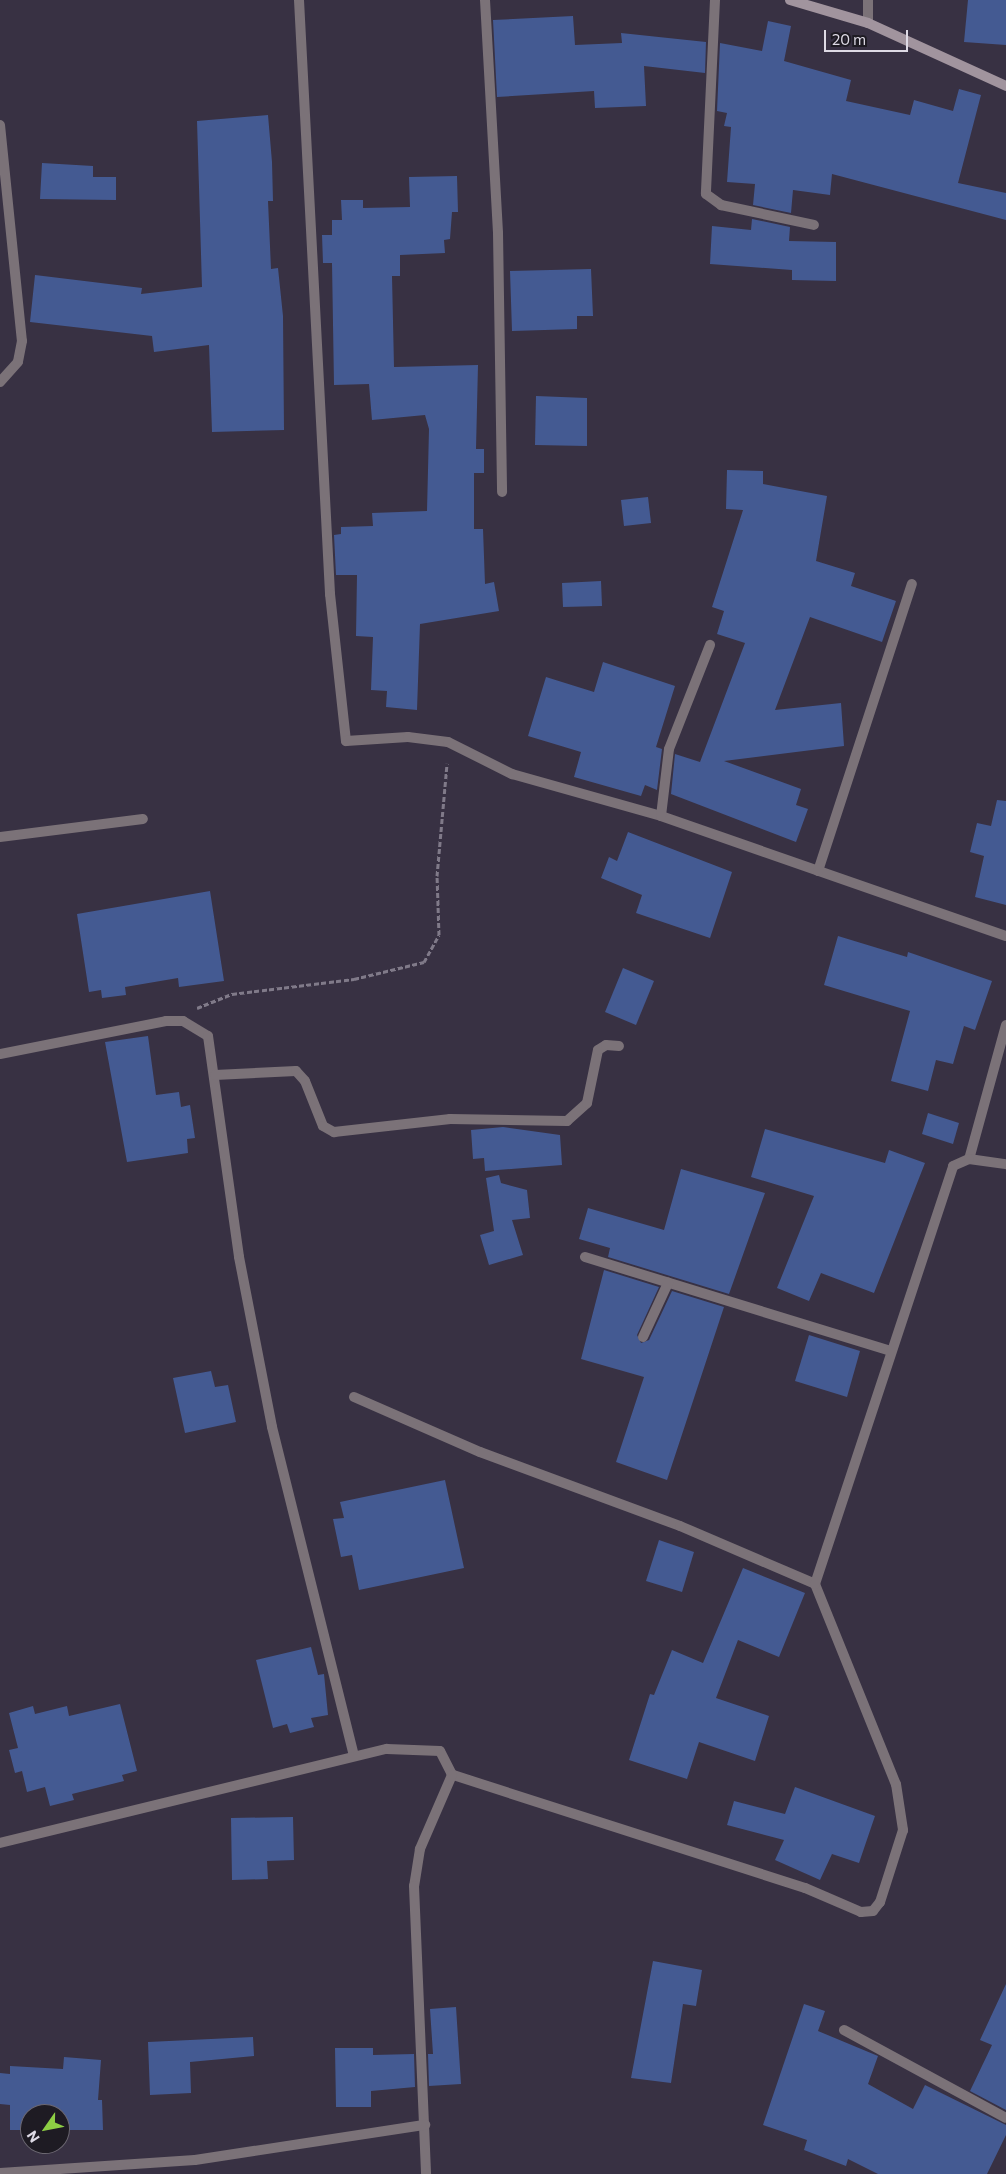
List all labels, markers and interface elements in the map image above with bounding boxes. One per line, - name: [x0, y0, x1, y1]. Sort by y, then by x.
- scale bar: [826, 20, 910, 52]
- text: 20 m: [832, 30, 866, 48]
- north arrow: [20, 2104, 70, 2154]
- text: N: [23, 2128, 43, 2146]

